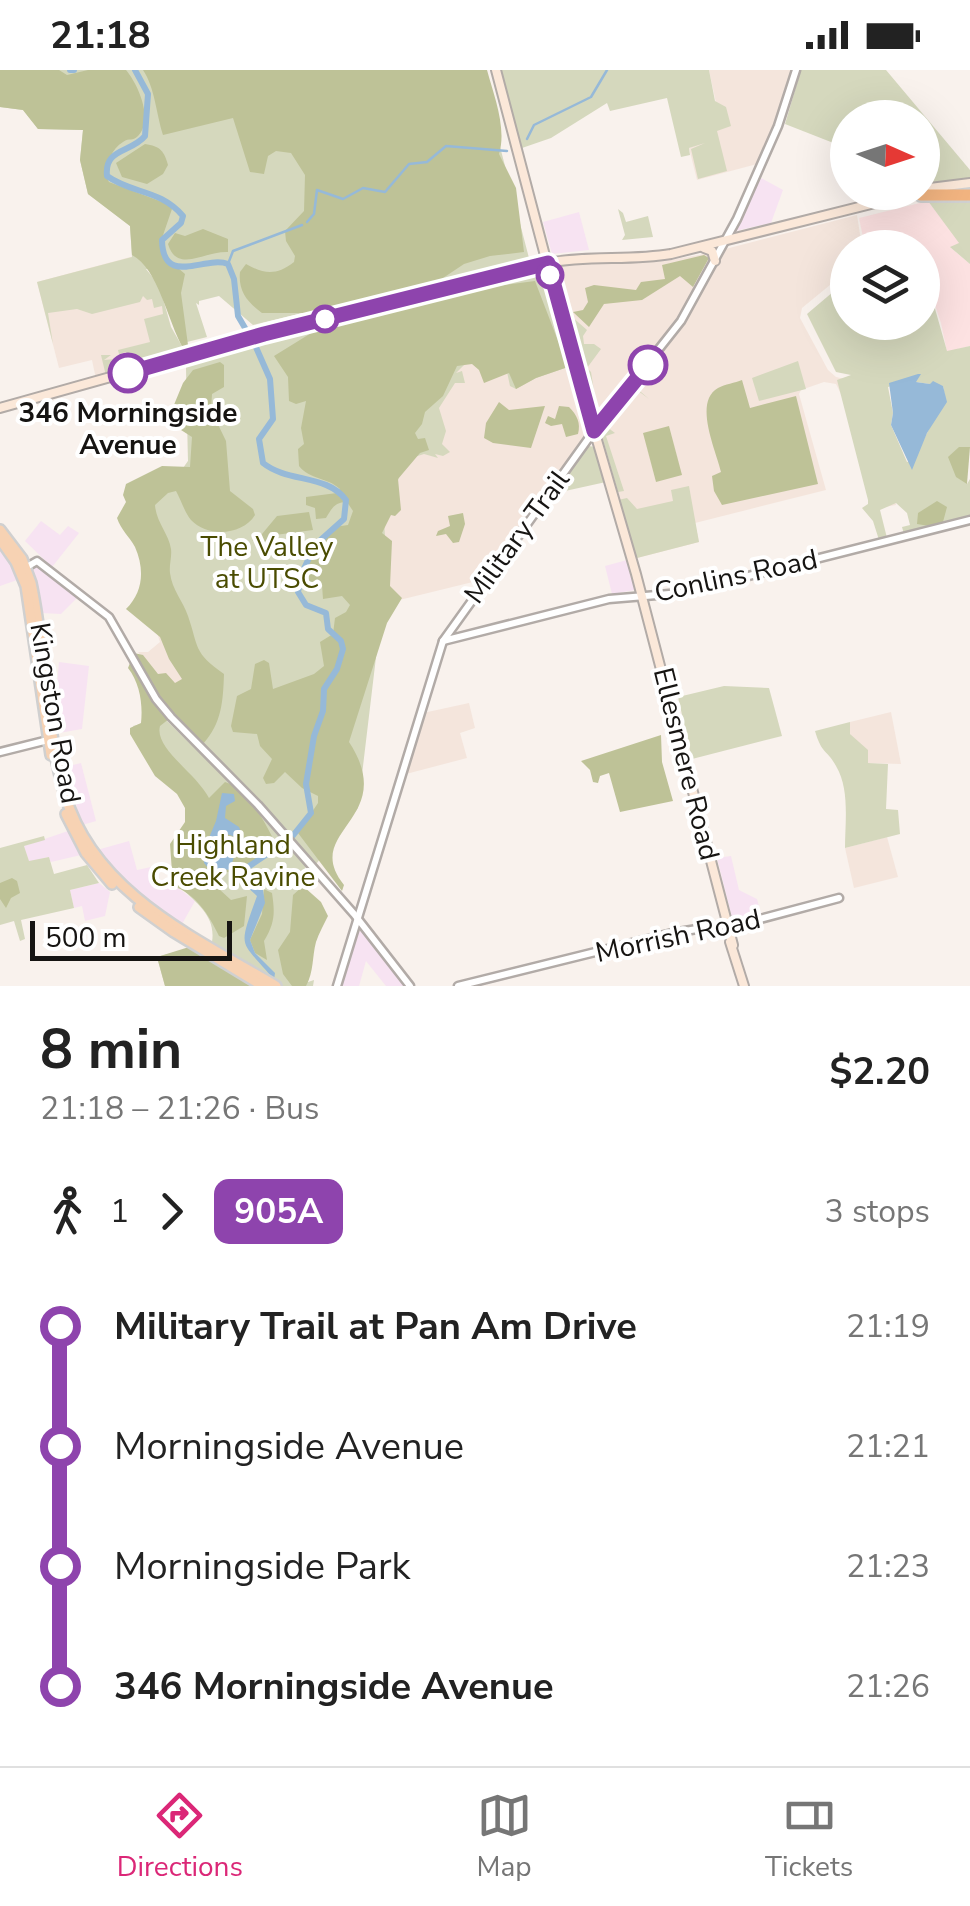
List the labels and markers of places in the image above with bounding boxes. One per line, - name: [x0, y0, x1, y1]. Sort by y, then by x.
- unlabelled marker: [537, 262, 563, 288]
- unlabelled marker: [312, 306, 338, 332]
- unlabelled marker: [629, 346, 667, 384]
- marker: 346 Morningside Avenue: [109, 354, 147, 392]
- place label: 346 Morningside Avenue: [19, 394, 237, 464]

